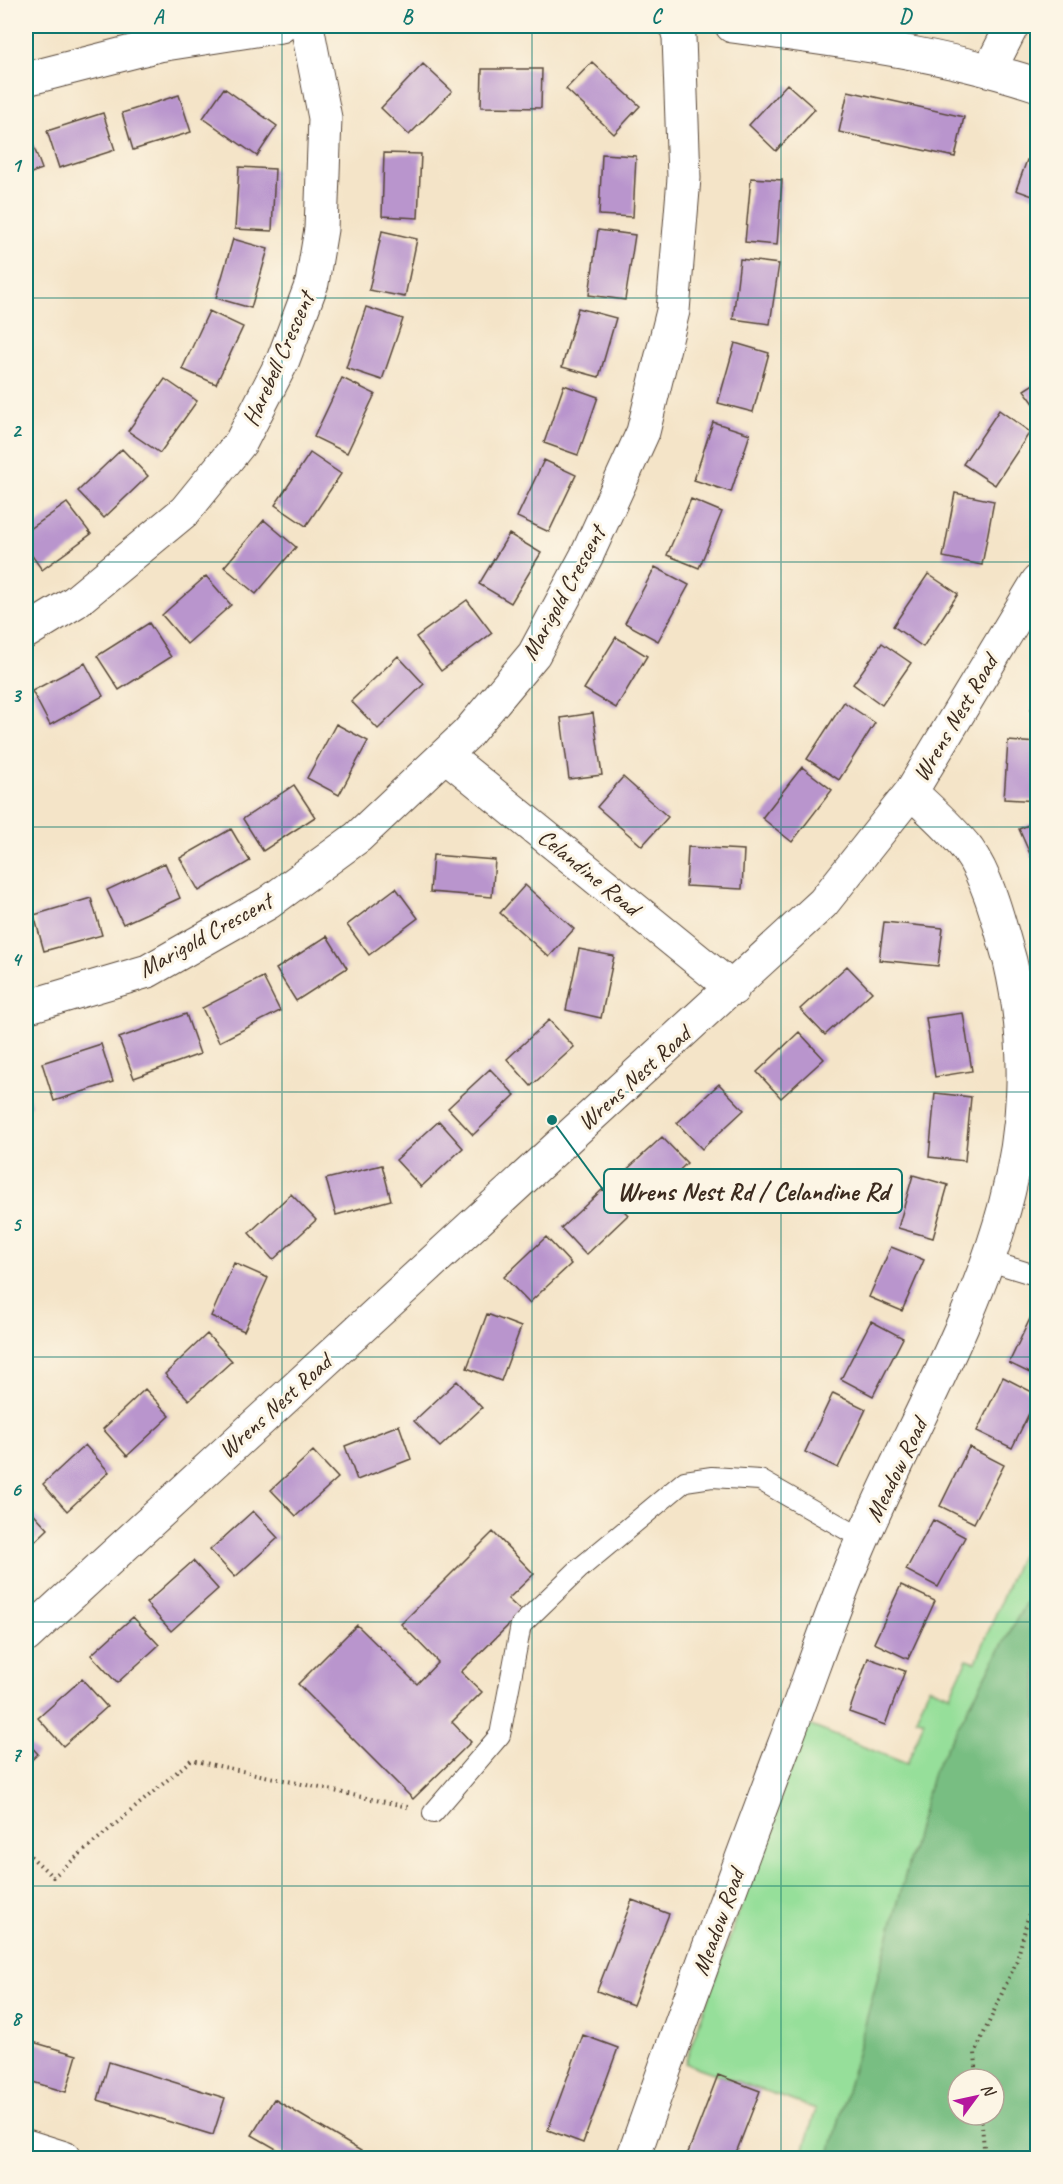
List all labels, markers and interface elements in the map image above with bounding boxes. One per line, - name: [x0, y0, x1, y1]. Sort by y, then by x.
- text: A: [153, 4, 165, 29]
- text: B: [402, 4, 414, 29]
- text: C: [651, 4, 663, 29]
- text: D: [899, 4, 913, 29]
- text: 1: [12, 153, 23, 178]
- street label: Harebell Crescent: [235, 285, 322, 431]
- text: 2: [12, 418, 23, 443]
- street label: Marigold Crescent: [514, 518, 614, 665]
- street label: Wrens Nest Road: [906, 646, 1006, 787]
- text: 3: [12, 683, 23, 708]
- street label: Celandine Road: [532, 822, 649, 924]
- street label: Marigold Crescent: [133, 884, 280, 984]
- text: 4: [12, 947, 24, 972]
- street label: Wrens Nest Road: [571, 1017, 699, 1137]
- callout: Wrens Nest Rd / Celandine Rd: [604, 1169, 902, 1213]
- text: Wrens Nest Rd / Celandine Rd: [617, 1175, 893, 1208]
- text: 5: [12, 1212, 23, 1237]
- street label: Wrens Nest Road: [212, 1345, 340, 1465]
- street label: Meadow Road: [858, 1410, 935, 1526]
- text: 6: [11, 1477, 22, 1502]
- text: 7: [12, 1742, 23, 1767]
- street label: Meadow Road: [685, 1861, 752, 1979]
- text: 8: [12, 2006, 24, 2031]
- north arrow: [946, 2067, 1006, 2127]
- text: N: [977, 2080, 1001, 2102]

